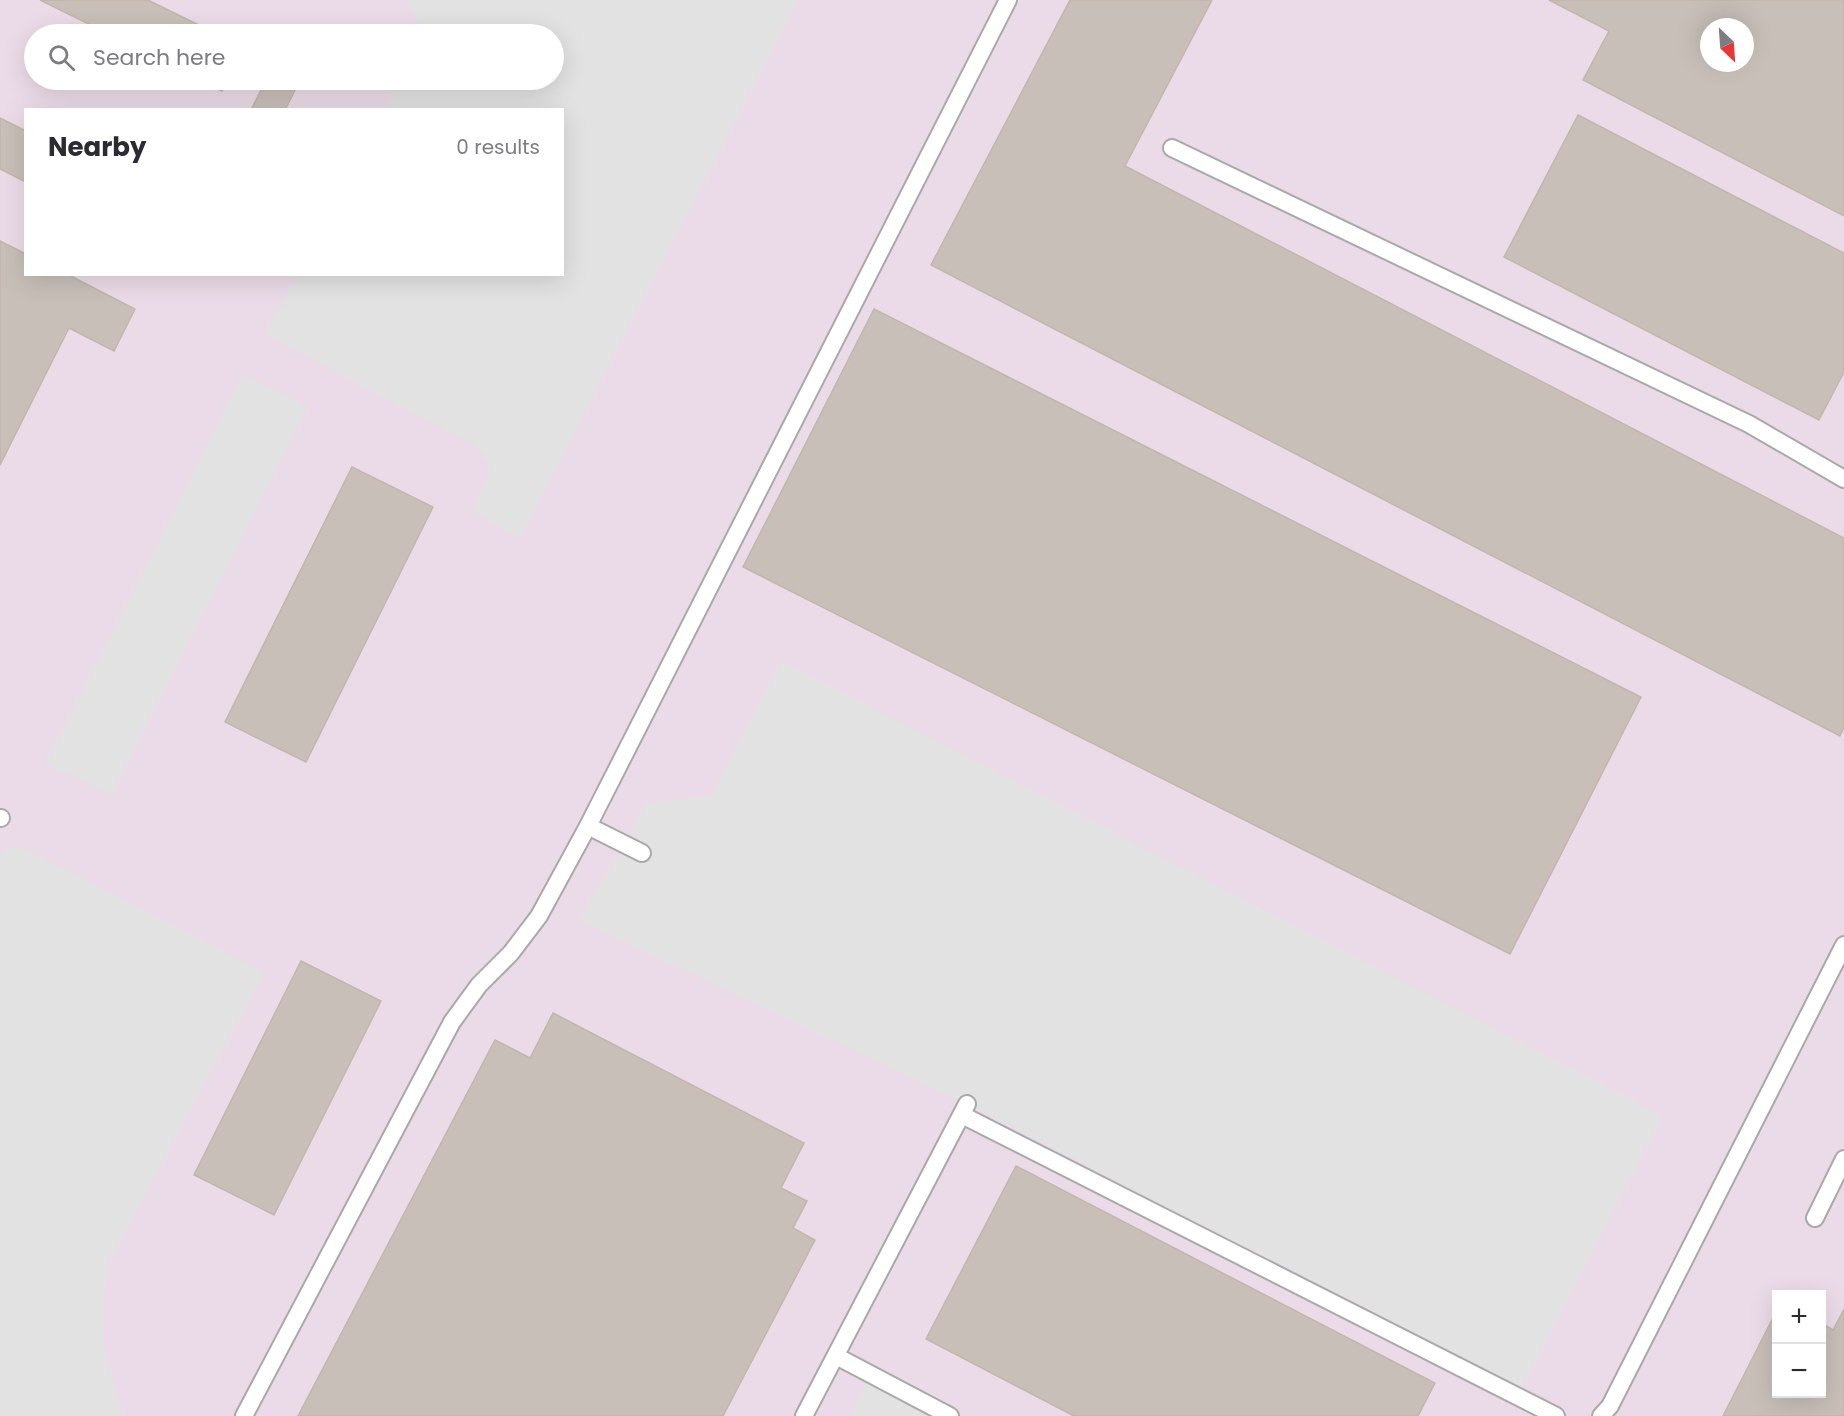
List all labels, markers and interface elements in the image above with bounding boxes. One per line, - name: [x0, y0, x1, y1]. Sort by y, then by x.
- north arrow: [1700, 18, 1754, 72]
- search box: [24, 24, 564, 90]
- icon: search: [45, 41, 78, 74]
- text: Search here: [93, 42, 226, 73]
- text: Nearby: [48, 129, 146, 165]
- text: 0 results: [456, 133, 540, 161]
- map controls: [1772, 1290, 1826, 1398]
- button: +: [1772, 1290, 1826, 1344]
- button: −: [1772, 1344, 1826, 1398]

